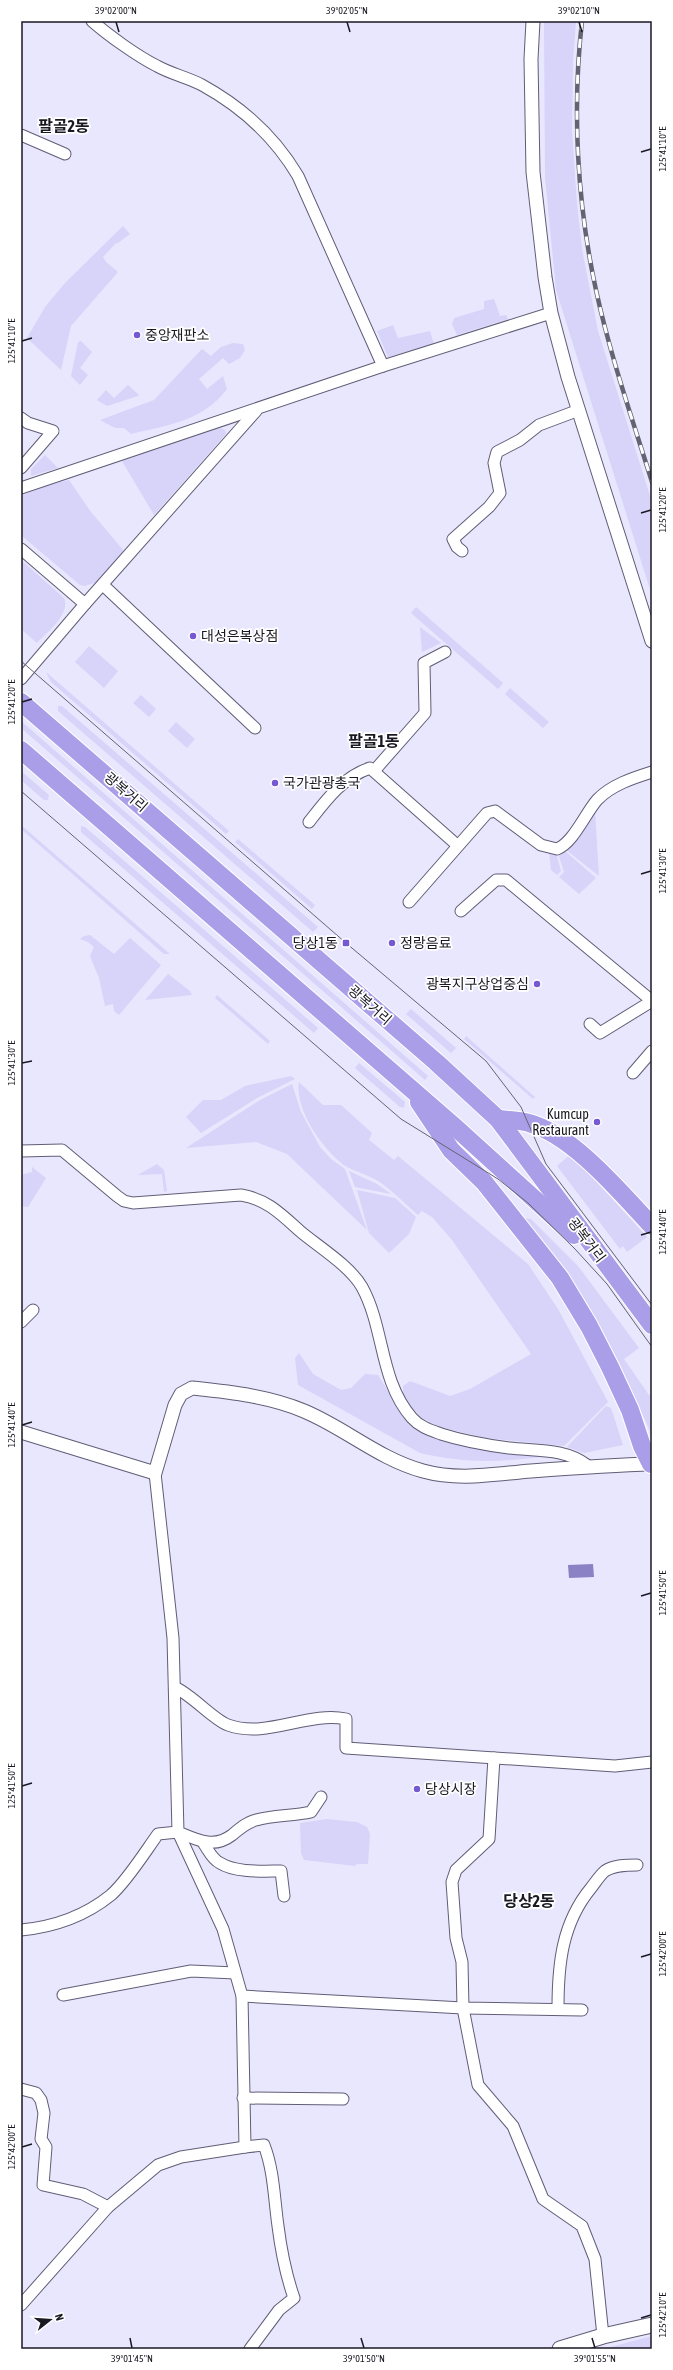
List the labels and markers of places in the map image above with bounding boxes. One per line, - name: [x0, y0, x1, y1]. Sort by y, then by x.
- place label: 중앙재판소: [145, 327, 210, 343]
- marker: 중앙재판소: [132, 330, 142, 340]
- place label: 대성은복상점: [201, 628, 278, 644]
- marker: 대성은복상점: [188, 631, 198, 641]
- place label: 국가관광총국: [283, 775, 360, 791]
- marker: 국가관광총국: [270, 778, 280, 788]
- place label: 당상1동: [293, 935, 338, 951]
- place label: 정랑음료: [400, 935, 452, 951]
- marker: 당상1동: [341, 938, 351, 948]
- marker: 정랑음료: [387, 938, 397, 948]
- place label: 광복지구상업중심: [426, 976, 529, 992]
- marker: 광복지구상업중심: [532, 979, 542, 989]
- place label: Kumcup Restaurant: [532, 1106, 589, 1138]
- marker: Kumcup Restaurant: [592, 1117, 602, 1127]
- place label: 당상시장: [425, 1781, 477, 1797]
- marker: 당상시장: [412, 1784, 422, 1794]

